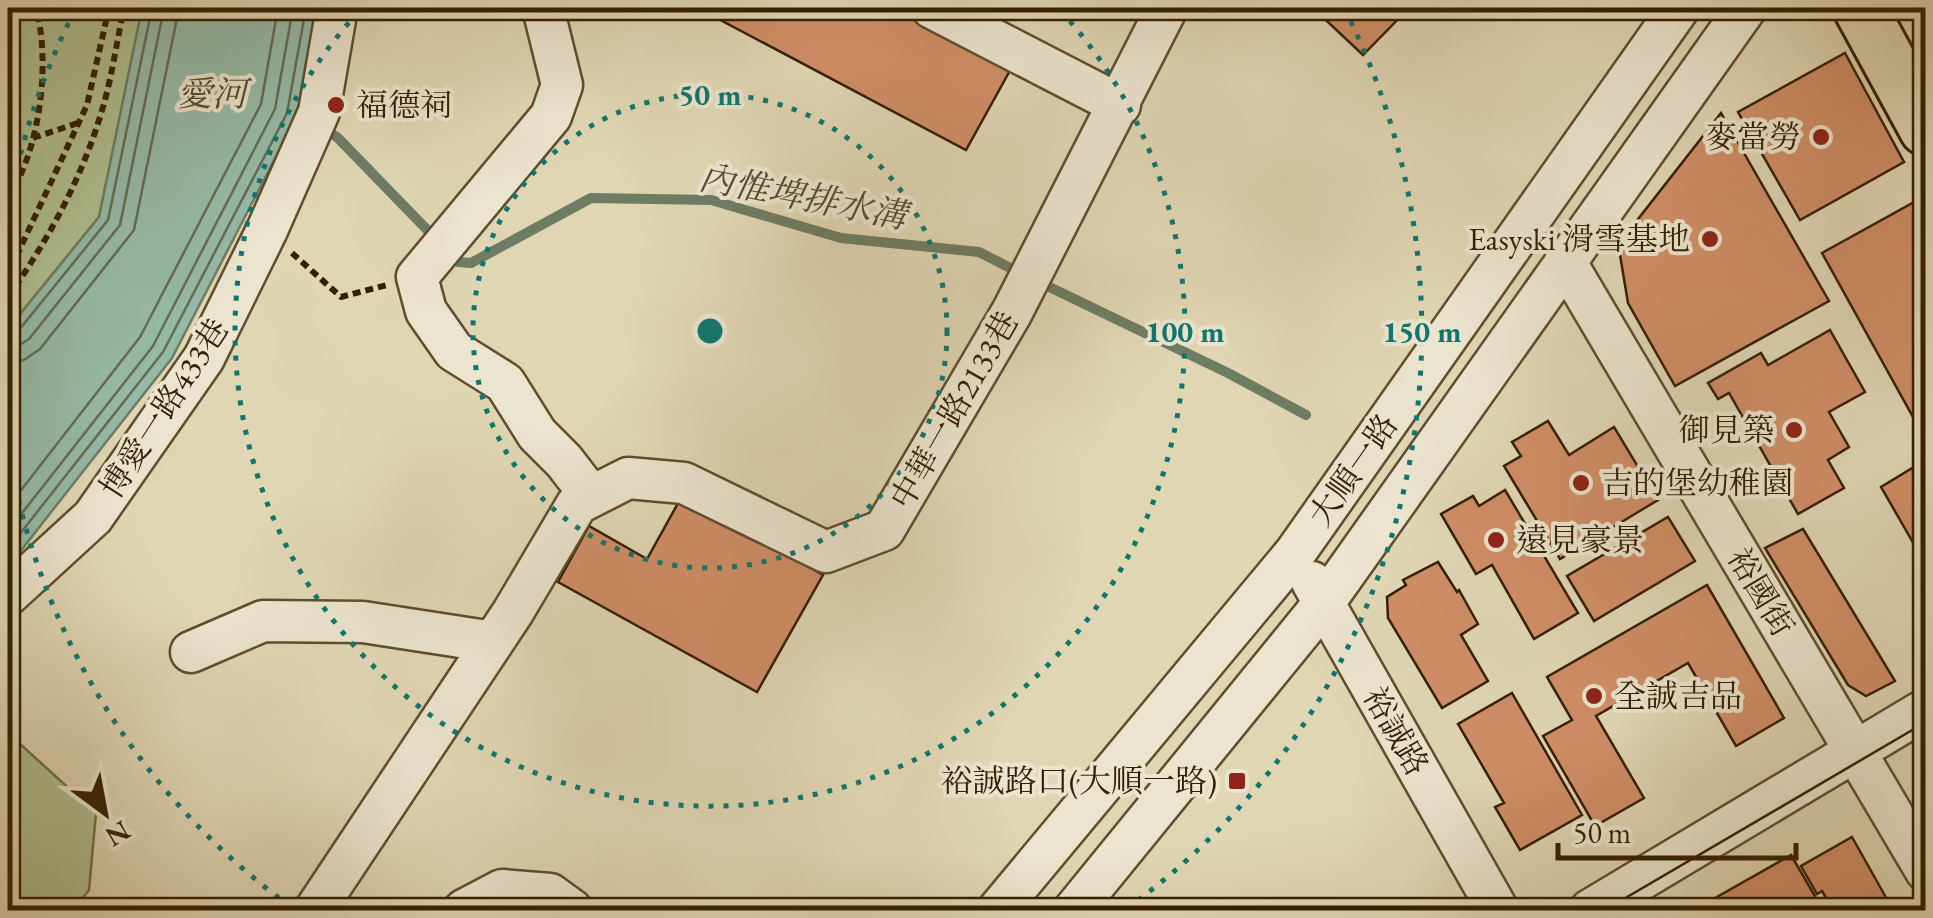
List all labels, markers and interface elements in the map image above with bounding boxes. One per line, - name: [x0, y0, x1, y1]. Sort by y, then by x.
- water label: 愛河: [177, 71, 253, 116]
- text: 50 m: [678, 75, 742, 114]
- place label: 福德祠: [356, 84, 452, 126]
- marker: 福德祠: [325, 94, 347, 116]
- place label: 麥當勞: [1705, 116, 1801, 158]
- marker: 麥當勞: [1810, 126, 1832, 148]
- water label: 內惟埤排水溝: [696, 154, 915, 239]
- place label: Easyski 滑雪基地: [1468, 218, 1690, 260]
- marker: Easyski 滑雪基地: [1699, 228, 1721, 250]
- street label: 中華一路2133巷: [880, 304, 1028, 516]
- street label: 博愛一路433巷: [90, 310, 238, 506]
- text: 100 m: [1146, 312, 1224, 351]
- text: 150 m: [1383, 312, 1461, 351]
- centre of rings: [692, 313, 728, 349]
- street label: 大順一路: [1299, 406, 1407, 534]
- place label: 御見築: [1678, 409, 1774, 451]
- marker: 御見築: [1783, 419, 1805, 441]
- place label: 吉的堡幼稚園: [1601, 462, 1793, 504]
- marker: 吉的堡幼稚園: [1570, 472, 1592, 494]
- place label: 遠見豪景: [1516, 519, 1644, 561]
- marker: 遠見豪景: [1485, 529, 1507, 551]
- street label: 裕國街: [1718, 540, 1804, 644]
- place label: 全誠吉品: [1614, 675, 1742, 717]
- street label: 裕誠路: [1354, 679, 1438, 783]
- marker: 全誠吉品: [1583, 685, 1605, 707]
- place label: 裕誠路口(大順一路): [941, 760, 1217, 802]
- north arrow: [55, 763, 155, 863]
- marker: 裕誠路口(大順一路): [1226, 770, 1248, 792]
- scale bar: [1558, 798, 1796, 860]
- text: N: [99, 813, 137, 856]
- text: 50 m: [1573, 813, 1631, 852]

